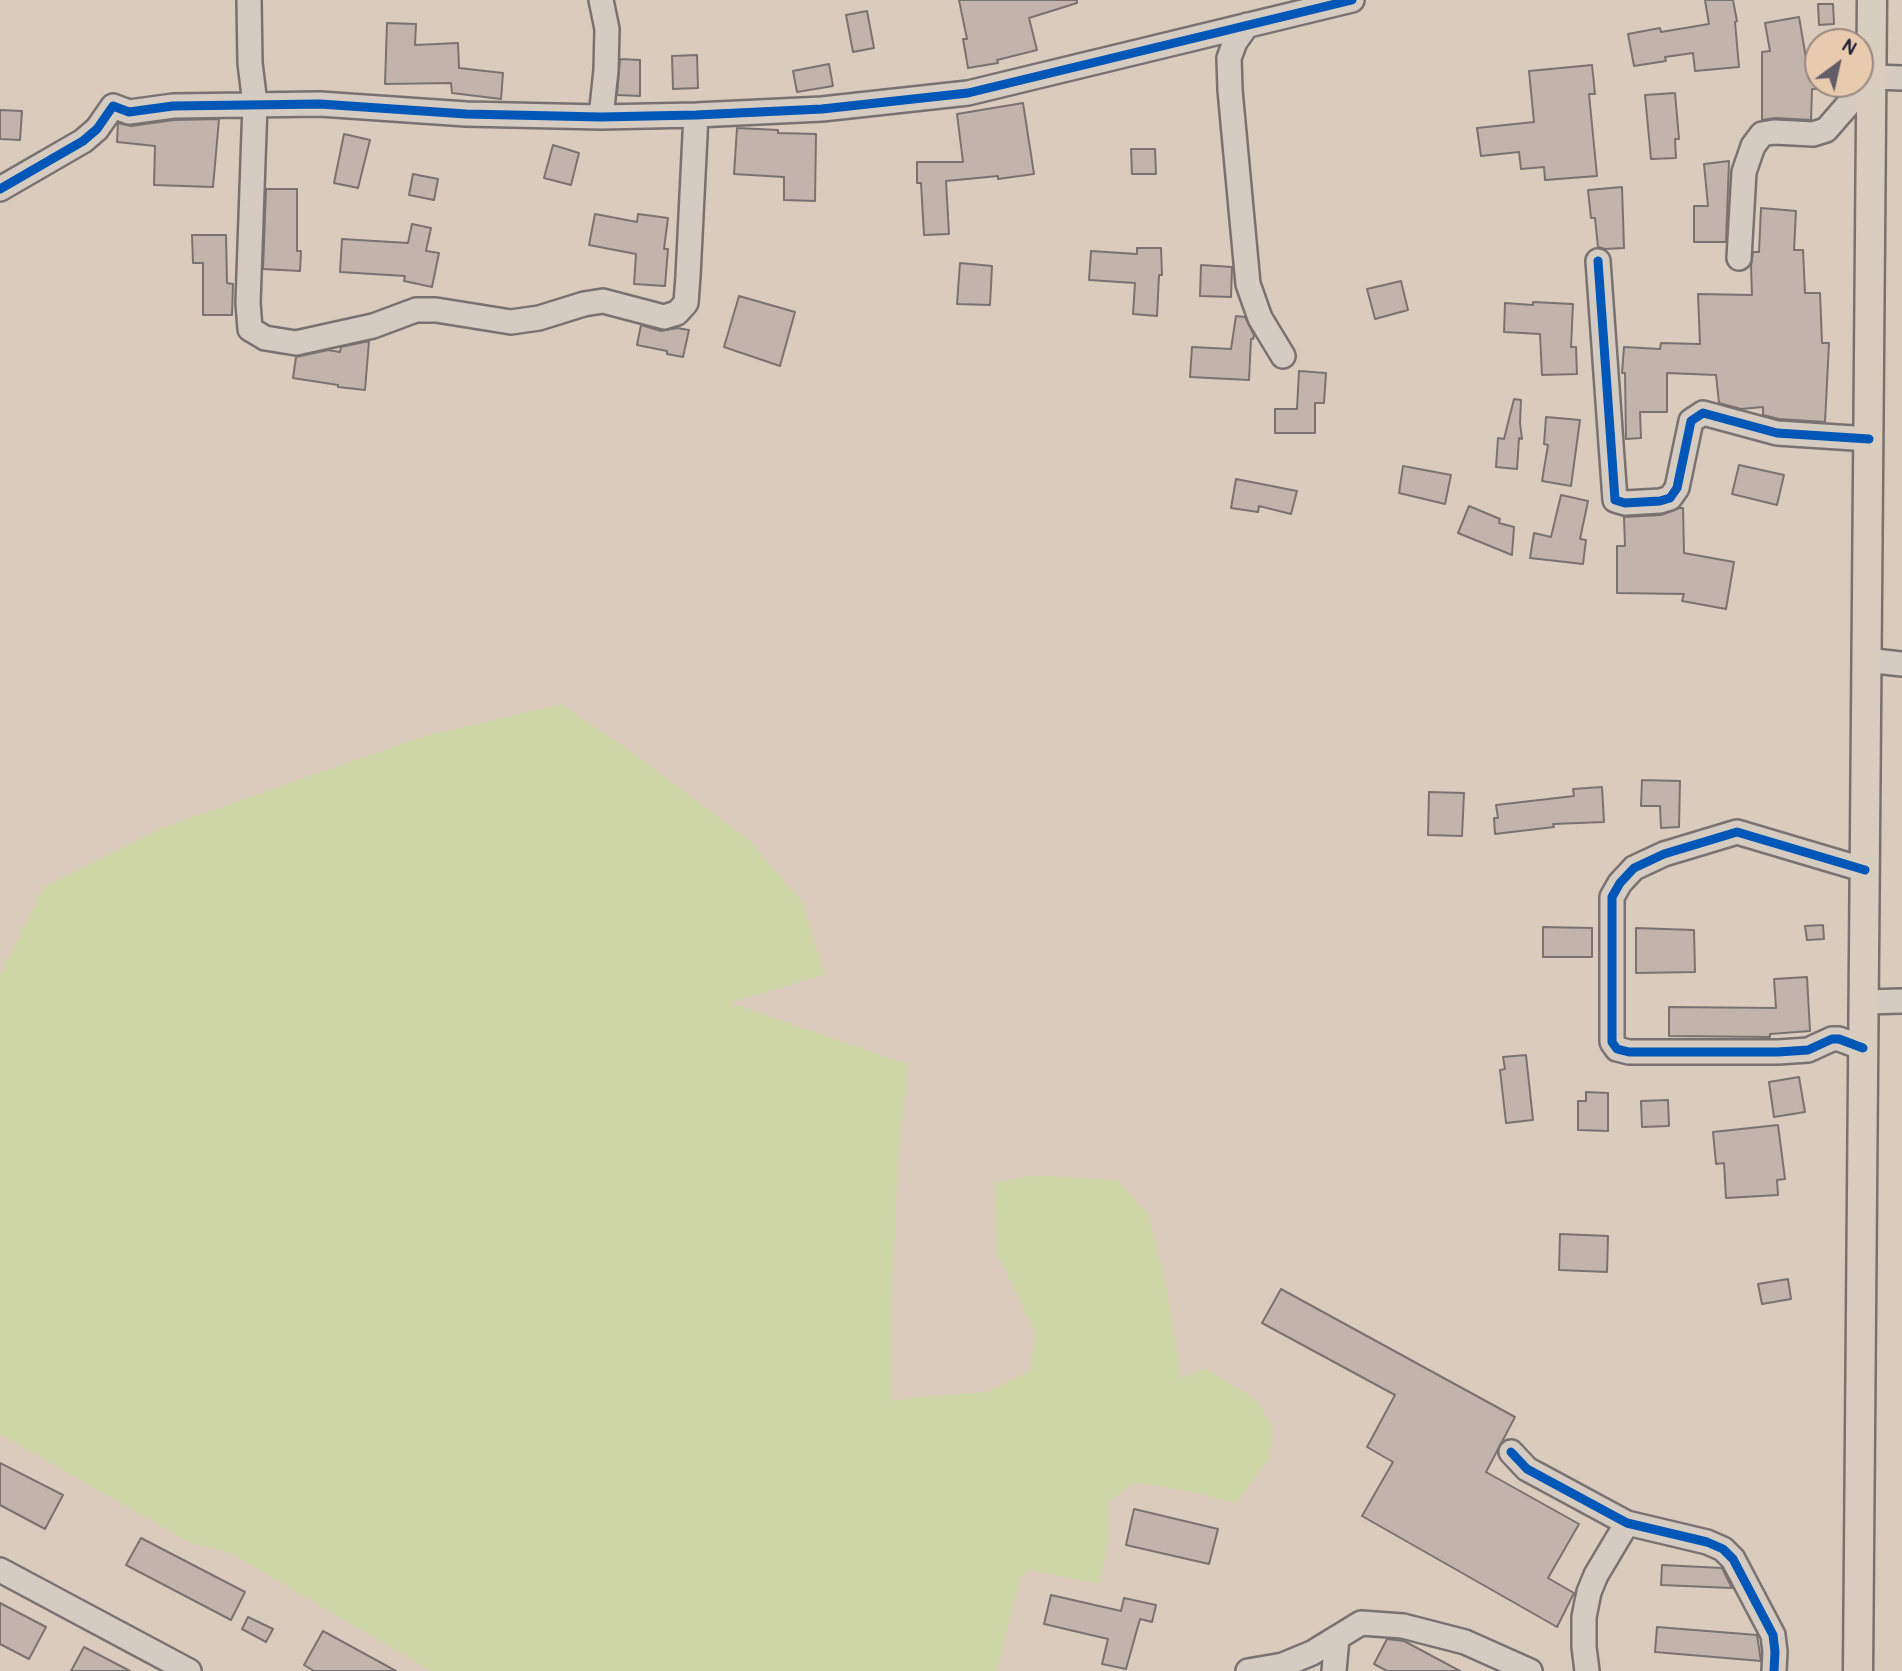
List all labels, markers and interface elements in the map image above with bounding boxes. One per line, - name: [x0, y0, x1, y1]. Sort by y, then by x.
- north arrow: [1804, 28, 1874, 98]
- text: N: [1837, 33, 1861, 61]

